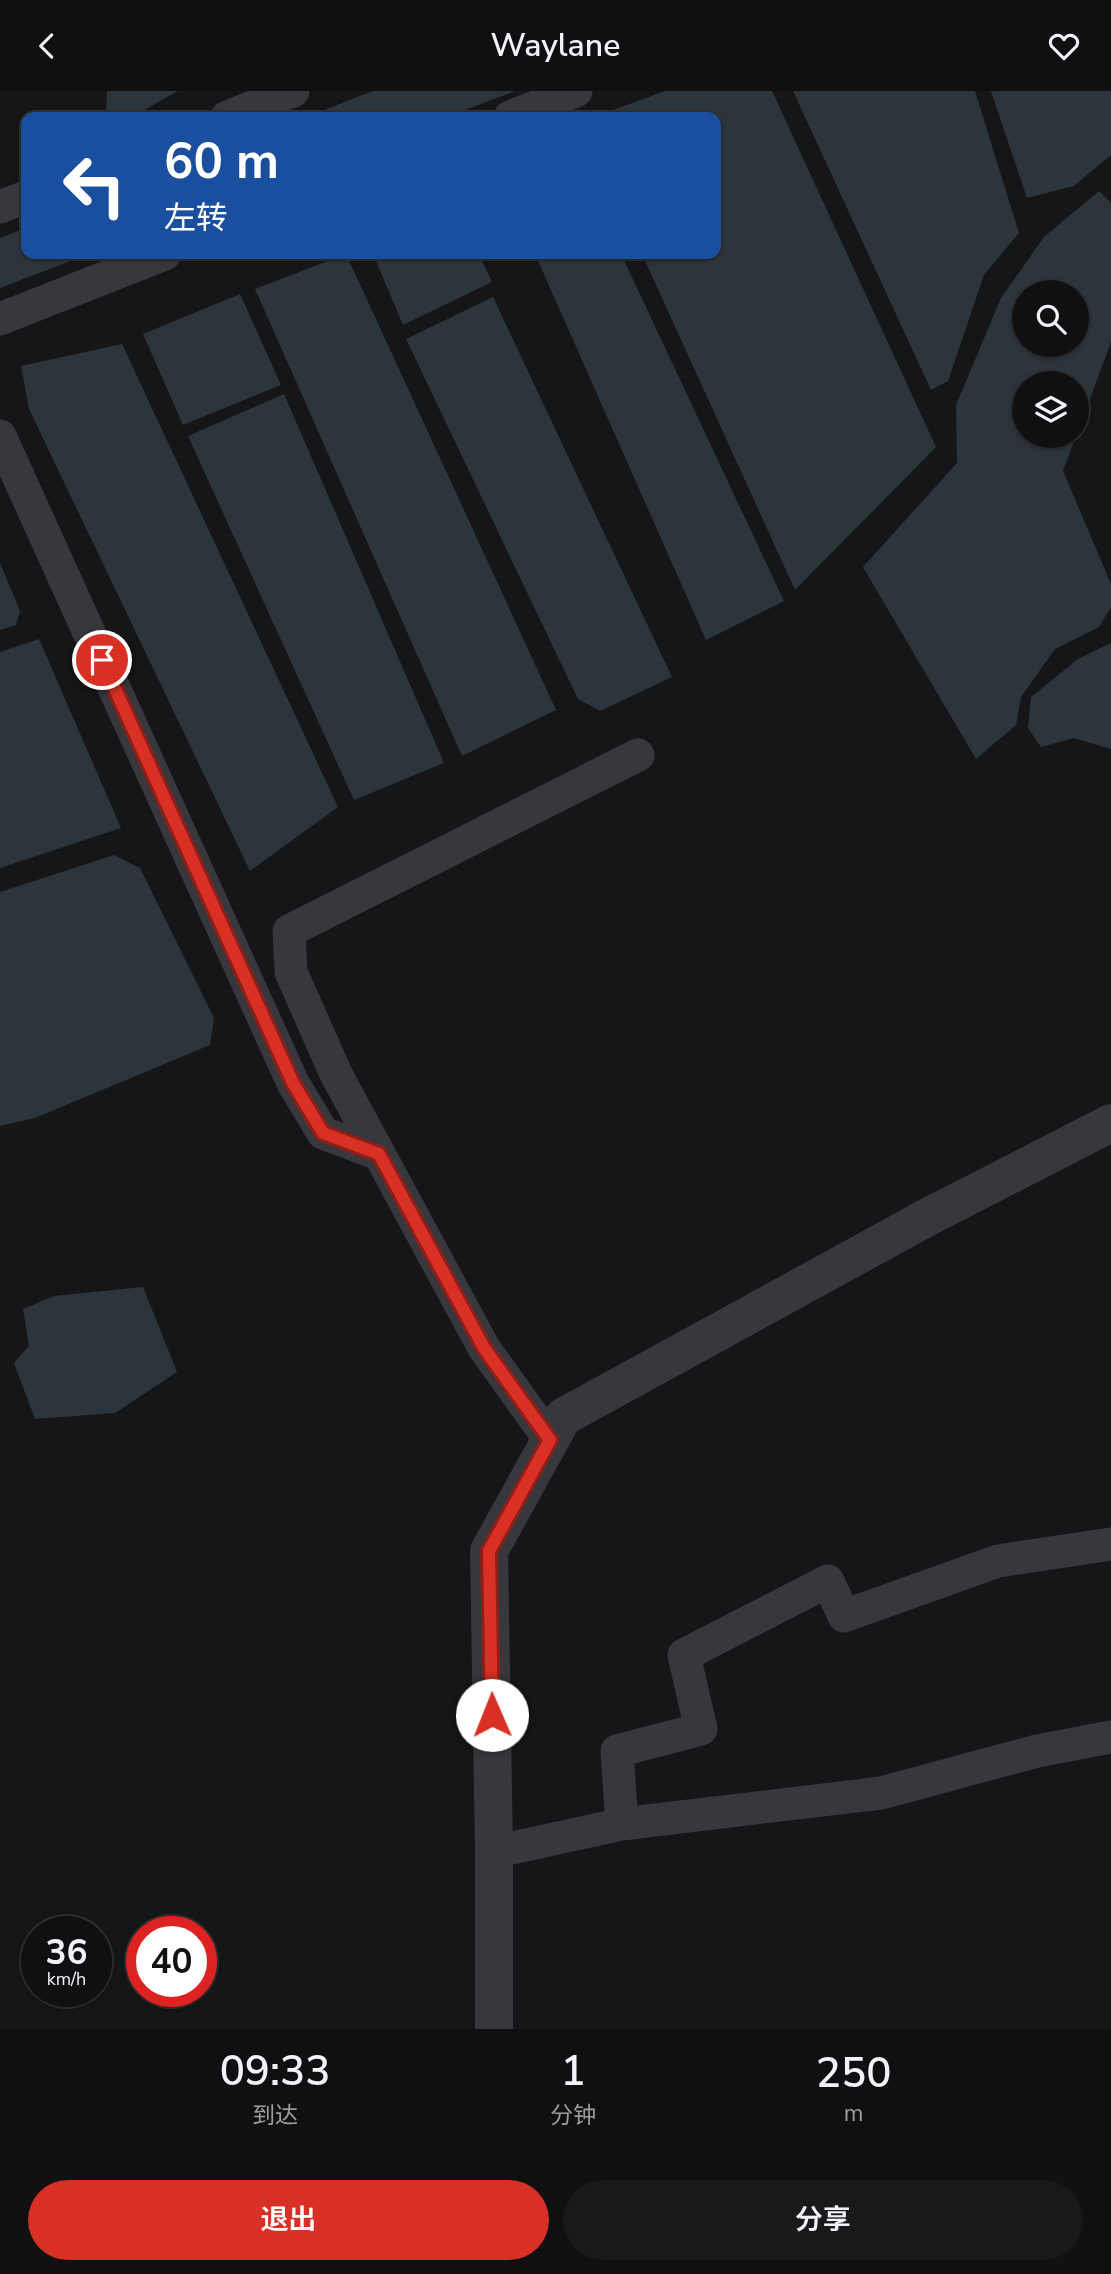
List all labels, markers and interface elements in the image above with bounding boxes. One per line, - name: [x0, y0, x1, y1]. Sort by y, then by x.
- text: Waylane: [491, 24, 620, 67]
- icon: back: [28, 27, 66, 65]
- icon: heart: [1045, 27, 1083, 65]
- text: 60 m: [164, 128, 279, 195]
- icon: left: [49, 140, 140, 231]
- text: 左转: [164, 197, 228, 240]
- map controls: [1012, 280, 1089, 448]
- button: search: [1012, 280, 1089, 357]
- button: layers: [1012, 371, 1089, 448]
- pin: [72, 630, 132, 690]
- icon: arrive: [83, 641, 121, 679]
- position arrow: [455, 1678, 529, 1752]
- speed limit sign: 40: [126, 1916, 217, 2007]
- text: 36: [45, 1929, 88, 1976]
- text: km/h: [47, 1967, 86, 1991]
- text: 09:33: [220, 2043, 330, 2100]
- text: 1: [560, 2043, 586, 2100]
- text: 250: [816, 2045, 891, 2102]
- text: m: [844, 2098, 863, 2129]
- text: 到达: [252, 2100, 298, 2131]
- text: 分钟: [550, 2100, 596, 2131]
- button: 退出: [28, 2180, 549, 2260]
- button: 分享: [563, 2180, 1083, 2260]

